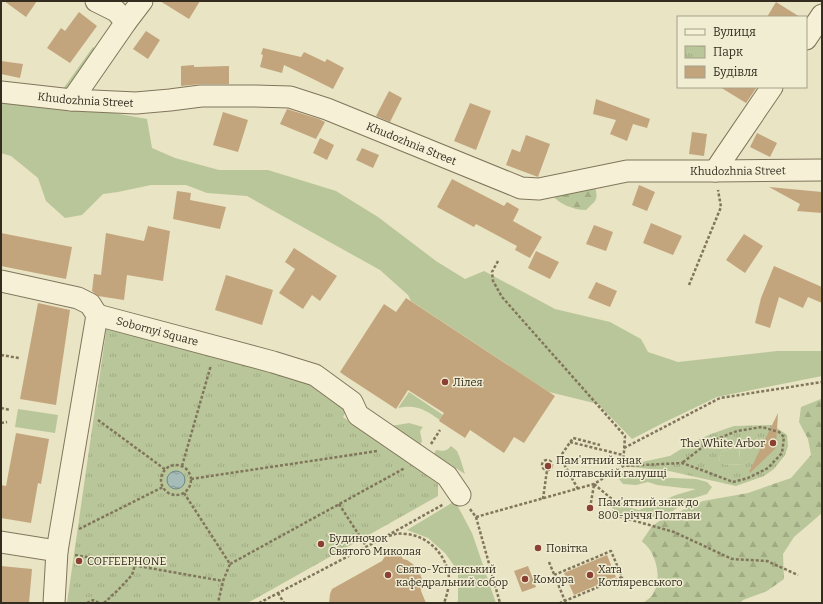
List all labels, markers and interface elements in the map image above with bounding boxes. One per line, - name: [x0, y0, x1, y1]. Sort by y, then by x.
- legend: [677, 16, 807, 88]
- text: Вулиця: [713, 25, 756, 39]
- text: Парк: [713, 45, 743, 59]
- text: Будівля: [713, 65, 758, 79]
- street label: Khudozhnia Street: [37, 90, 134, 110]
- street label: Khudozhnia Street: [364, 120, 458, 168]
- street label: Khudozhnia Street: [690, 164, 786, 178]
- street label: Sobornyi Square: [115, 314, 200, 349]
- place label: Лілея: [453, 376, 483, 389]
- marker: Лілея: [440, 377, 450, 387]
- place label: The White Arbor: [681, 437, 765, 450]
- marker: The White Arbor: [768, 438, 778, 448]
- place label: Пам'ятний знак полтавській галушці: [556, 454, 668, 480]
- marker: Пам'ятний знак полтавській галушці: [543, 461, 553, 471]
- place label: Пам'ятний знак до 800-річчя Полтави: [598, 496, 700, 522]
- marker: Пам'ятний знак до 800-річчя Полтави: [585, 503, 595, 513]
- place label: Будиночок Святого Миколая: [329, 532, 421, 558]
- marker: Будиночок Святого Миколая: [316, 539, 326, 549]
- place label: Повітка: [546, 542, 588, 555]
- marker: Повітка: [533, 543, 543, 553]
- place label: COFFEEPHONE: [87, 555, 166, 568]
- marker: COFFEEPHONE: [74, 556, 84, 566]
- place label: Свято-Успенський кафедральний собор: [396, 563, 509, 589]
- place label: Хата Котляревського: [598, 563, 683, 589]
- marker: Свято-Успенський кафедральний собор: [383, 570, 393, 580]
- marker: Хата Котляревського: [585, 570, 595, 580]
- place label: Комора: [533, 573, 574, 586]
- marker: Комора: [520, 574, 530, 584]

